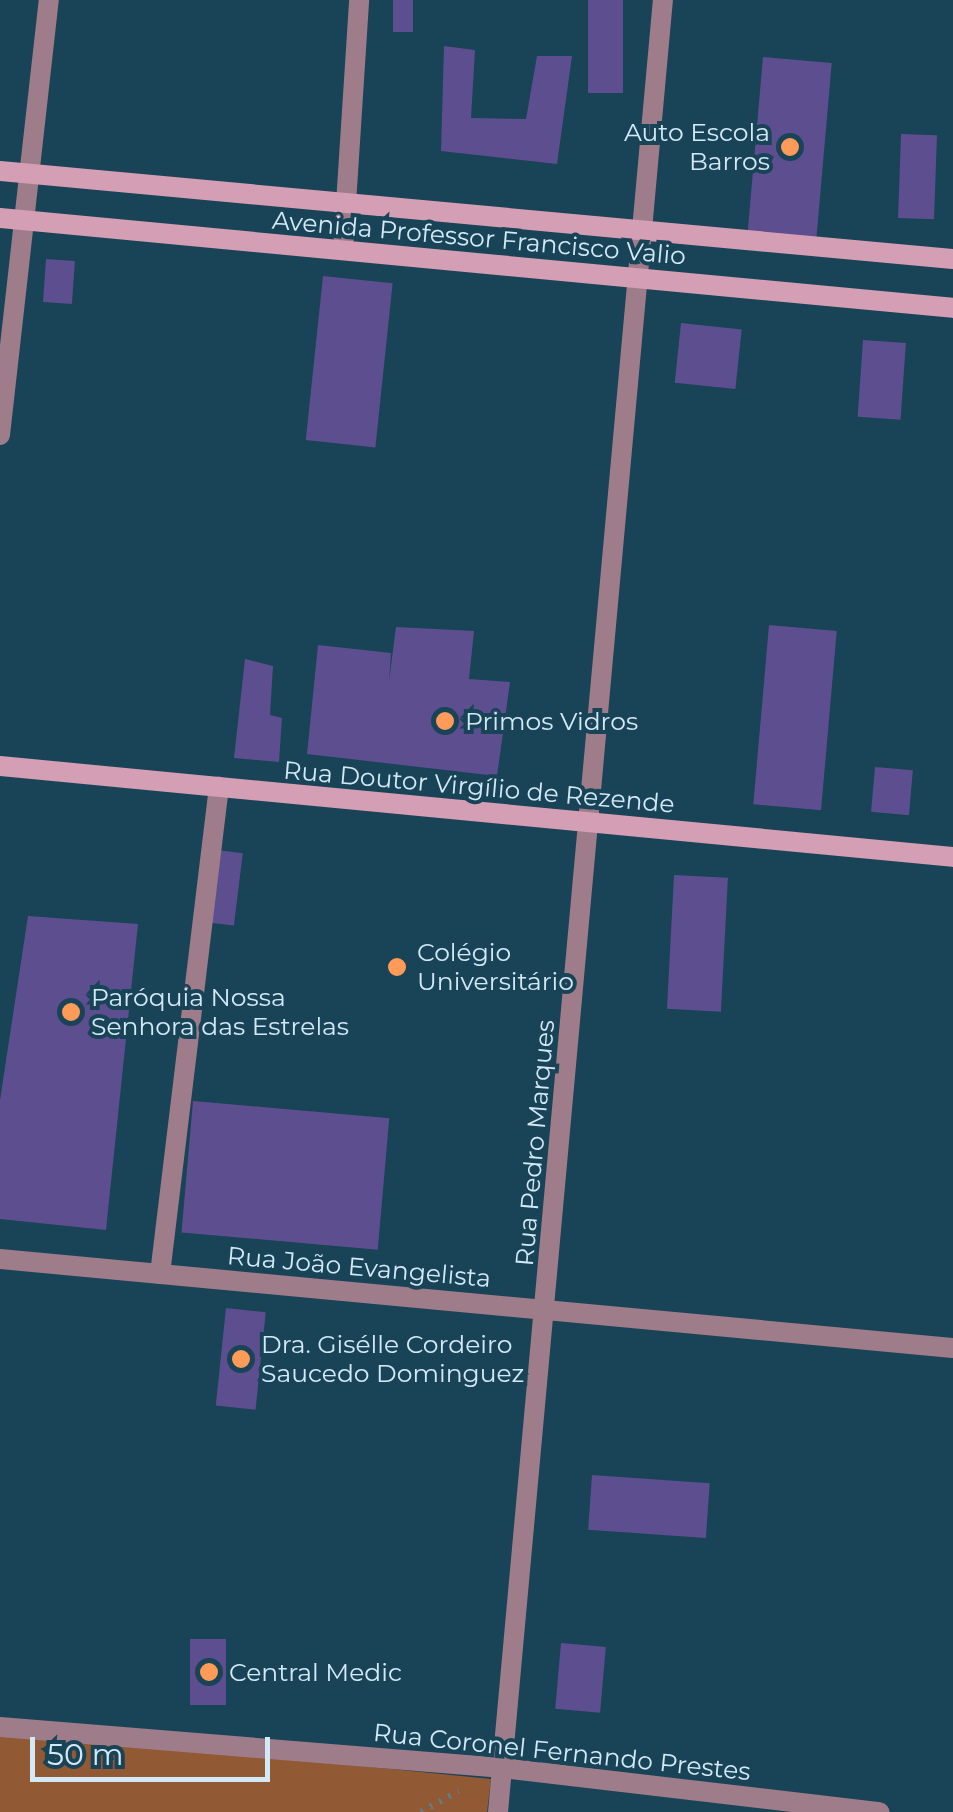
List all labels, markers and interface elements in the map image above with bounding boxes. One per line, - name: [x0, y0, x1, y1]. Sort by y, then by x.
- place label: Auto Escola Barros: [624, 118, 770, 177]
- marker: Auto Escola Barros: [779, 136, 801, 158]
- street label: Avenida Professor Francisco Valio: [271, 205, 687, 271]
- place label: Primos Vidros: [465, 706, 638, 736]
- marker: Primos Vidros: [434, 710, 456, 732]
- street label: Rua Doutor Virgílio de Rezende: [282, 755, 676, 819]
- place label: Colégio Universitário: [417, 938, 574, 997]
- marker: Colégio Universitário: [386, 956, 408, 978]
- place label: Paróquia Nossa Senhora das Estrelas: [91, 983, 349, 1042]
- marker: Paróquia Nossa Senhora das Estrelas: [60, 1001, 82, 1023]
- street label: Rua Pedro Marques: [509, 1019, 561, 1267]
- street label: Rua João Evangelista: [226, 1241, 492, 1293]
- place label: Dra. Gisélle Cordeiro Saucedo Dominguez: [261, 1330, 524, 1389]
- marker: Dra. Gisélle Cordeiro Saucedo Dominguez: [230, 1348, 252, 1370]
- place label: Central Medic: [229, 1657, 402, 1687]
- marker: Central Medic: [198, 1661, 220, 1683]
- scale bar: [35, 1717, 275, 1779]
- street label: Rua Coronel Fernando Prestes: [372, 1717, 752, 1787]
- text: 50 m: [47, 1736, 124, 1773]

